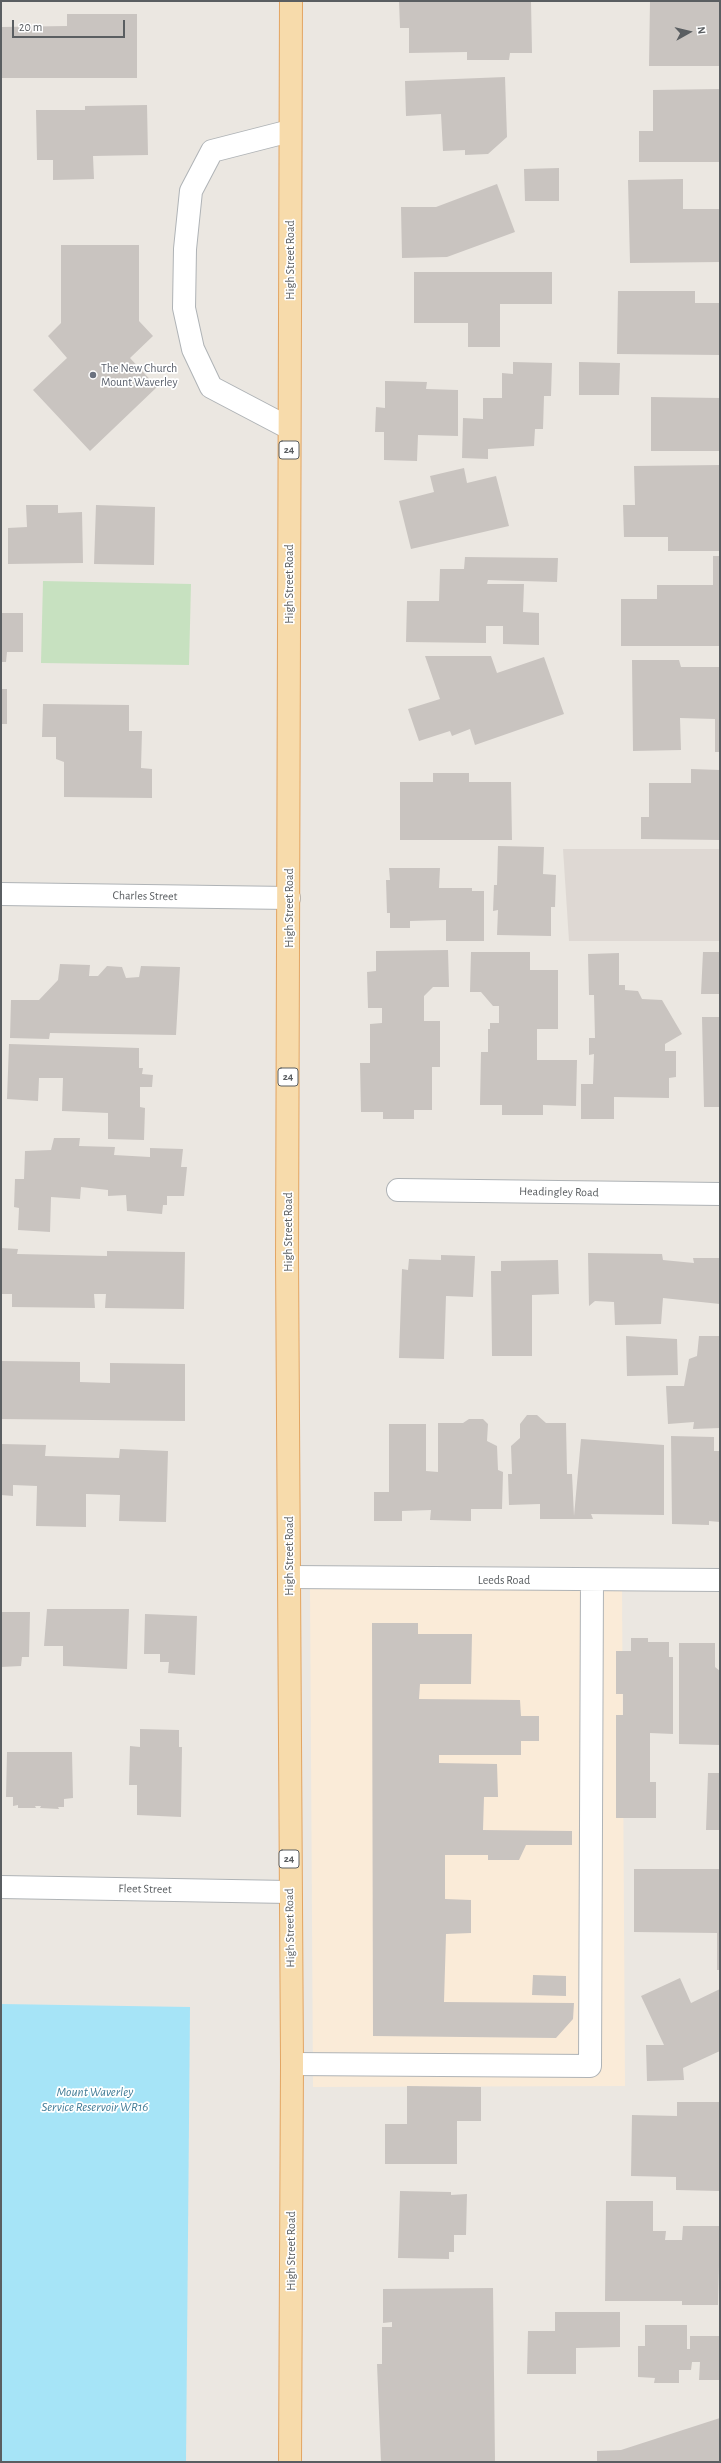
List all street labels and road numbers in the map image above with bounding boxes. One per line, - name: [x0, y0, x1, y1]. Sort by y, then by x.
- street label: High Street Road: [283, 220, 297, 300]
- road number: 24: [279, 441, 299, 459]
- street label: High Street Road: [282, 544, 296, 624]
- street label: High Street Road: [282, 868, 296, 948]
- street label: Charles Street: [112, 888, 178, 904]
- road number: 24: [278, 1068, 298, 1086]
- street label: Headingley Road: [519, 1184, 599, 1200]
- street label: High Street Road: [281, 1192, 295, 1272]
- street label: High Street Road: [282, 1516, 296, 1596]
- street label: Leeds Road: [478, 1573, 530, 1587]
- road number: 24: [279, 1850, 299, 1868]
- street label: Fleet Street: [118, 1881, 172, 1897]
- street label: High Street Road: [282, 1888, 298, 1968]
- street label: High Street Road: [284, 2211, 298, 2291]

